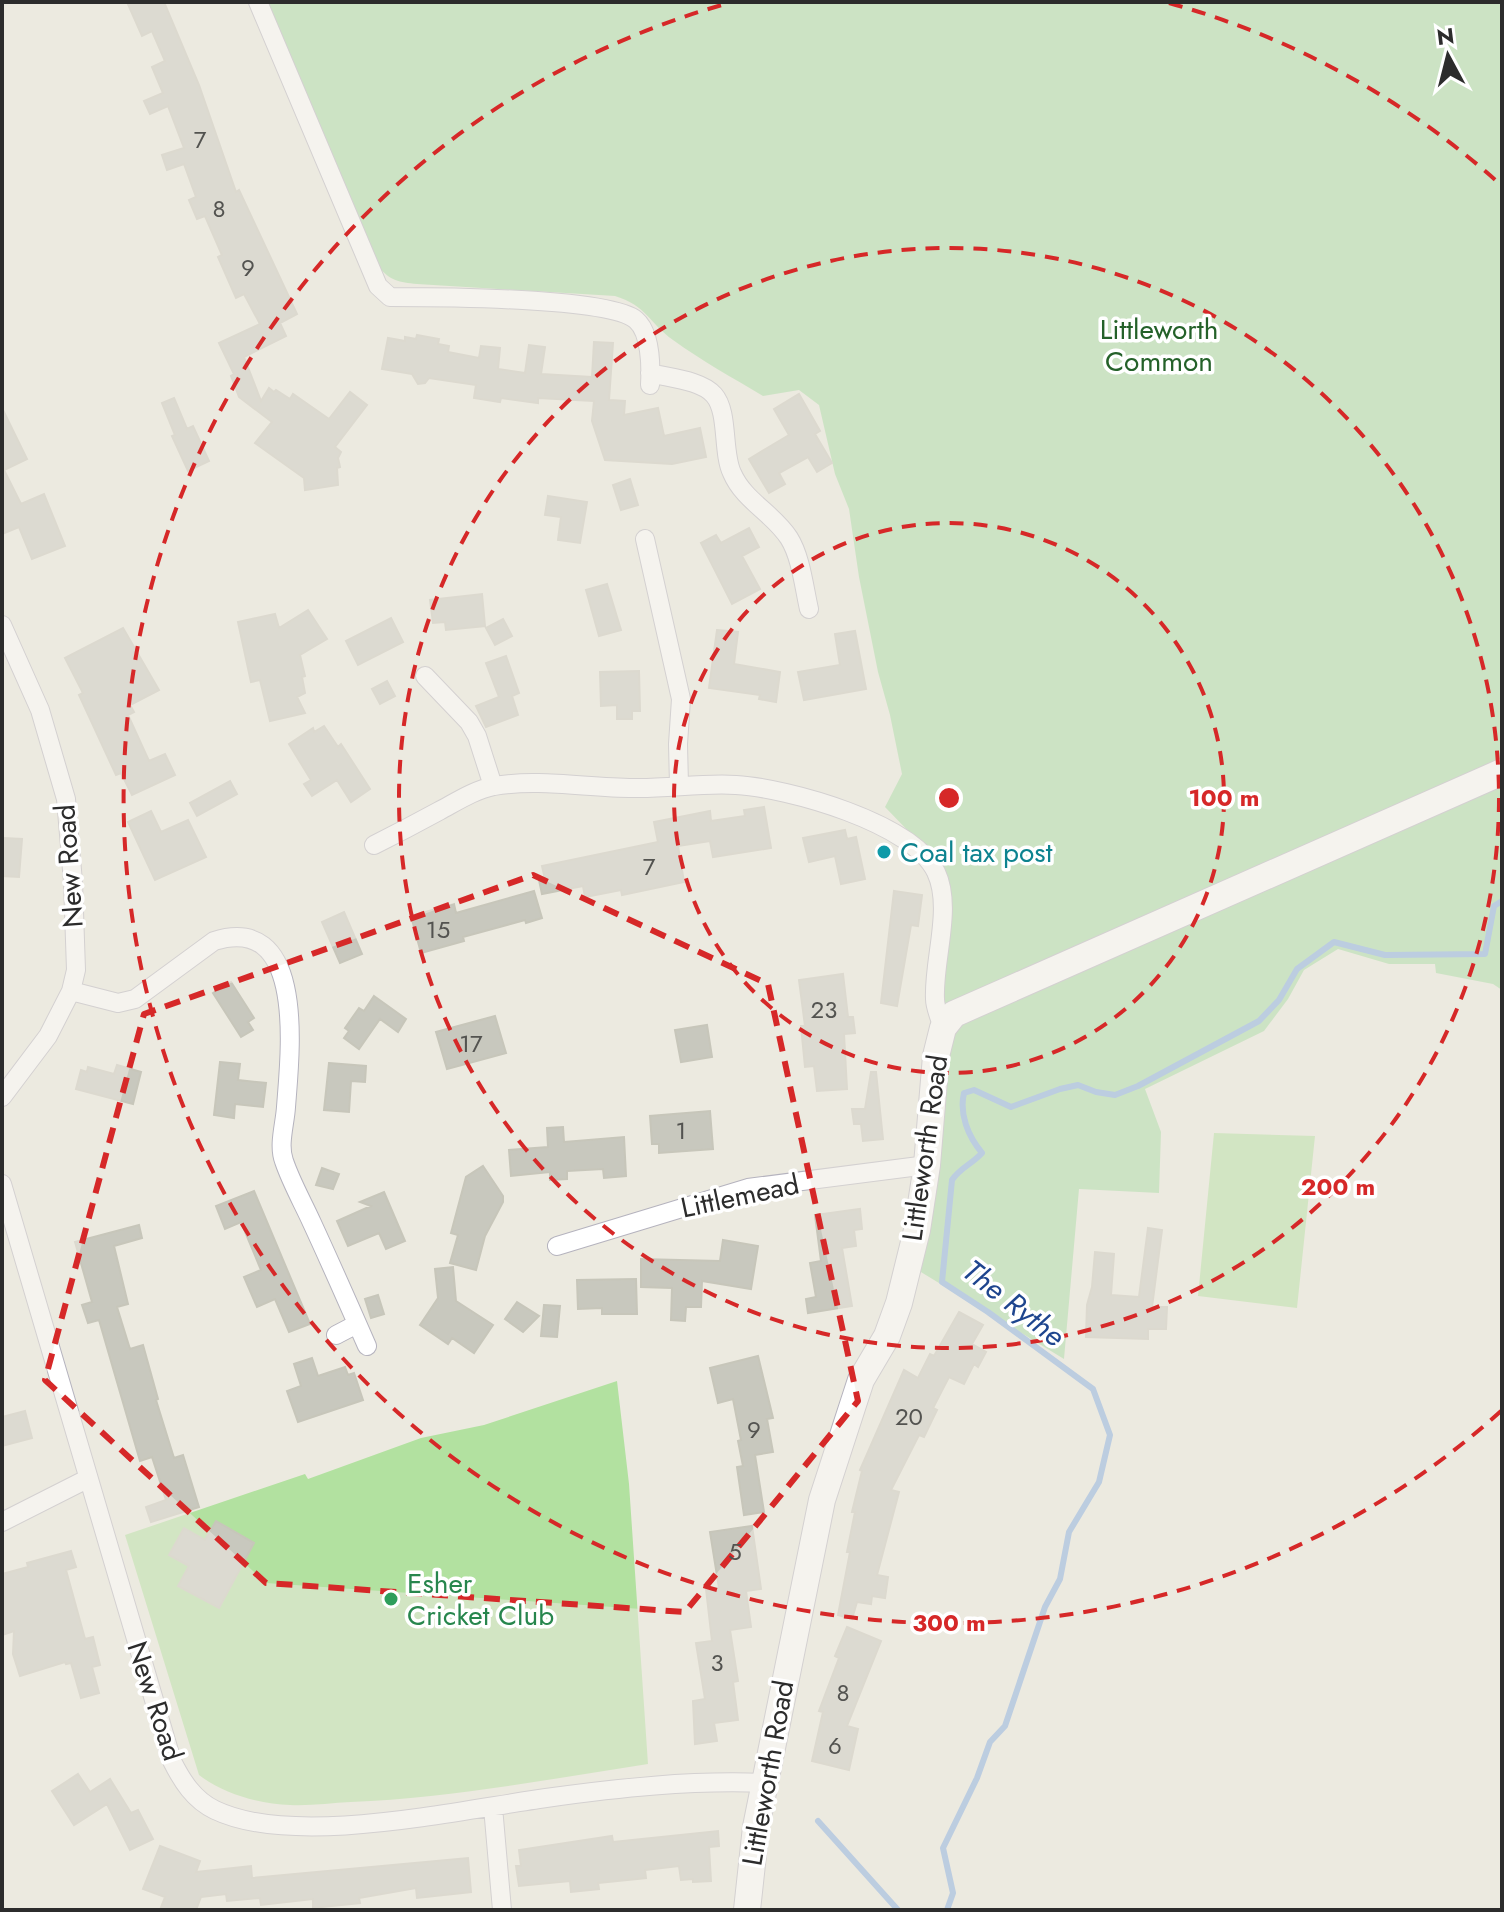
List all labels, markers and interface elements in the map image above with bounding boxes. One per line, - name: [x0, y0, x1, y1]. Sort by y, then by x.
- north arrow: [1408, 16, 1488, 96]
- text: N: [1435, 19, 1456, 53]
- house number: 7: [194, 122, 207, 157]
- house number: 8: [212, 191, 226, 226]
- house number: 9: [241, 250, 255, 285]
- park label: Littleworth Common: [1100, 309, 1218, 382]
- text: 100 m: [1189, 780, 1259, 815]
- centre of rings: [935, 784, 963, 812]
- street label: New Road: [44, 803, 94, 929]
- place label: Coal tax post: [900, 832, 1053, 873]
- marker: Coal tax post: [875, 843, 893, 861]
- house number: 7: [643, 849, 656, 884]
- house number: 15: [426, 912, 450, 947]
- house number: 23: [811, 992, 837, 1027]
- house number: 17: [459, 1026, 483, 1061]
- street label: Littleworth Road: [892, 1052, 958, 1244]
- house number: 1: [676, 1113, 686, 1148]
- street label: Littlemead: [677, 1163, 803, 1229]
- text: 200 m: [1301, 1169, 1375, 1204]
- water label: The Rythe: [954, 1249, 1074, 1357]
- house number: 20: [895, 1399, 923, 1434]
- house number: 9: [747, 1412, 761, 1447]
- house number: 5: [728, 1534, 742, 1569]
- place label: Esher Cricket Club: [407, 1563, 554, 1636]
- marker: Esher Cricket Club: [382, 1590, 400, 1608]
- text: 300 m: [912, 1605, 986, 1640]
- street label: New Road: [116, 1636, 194, 1766]
- house number: 3: [710, 1645, 724, 1680]
- house number: 8: [836, 1675, 850, 1710]
- street label: Littleworth Road: [732, 1677, 804, 1869]
- house number: 6: [828, 1728, 842, 1763]

